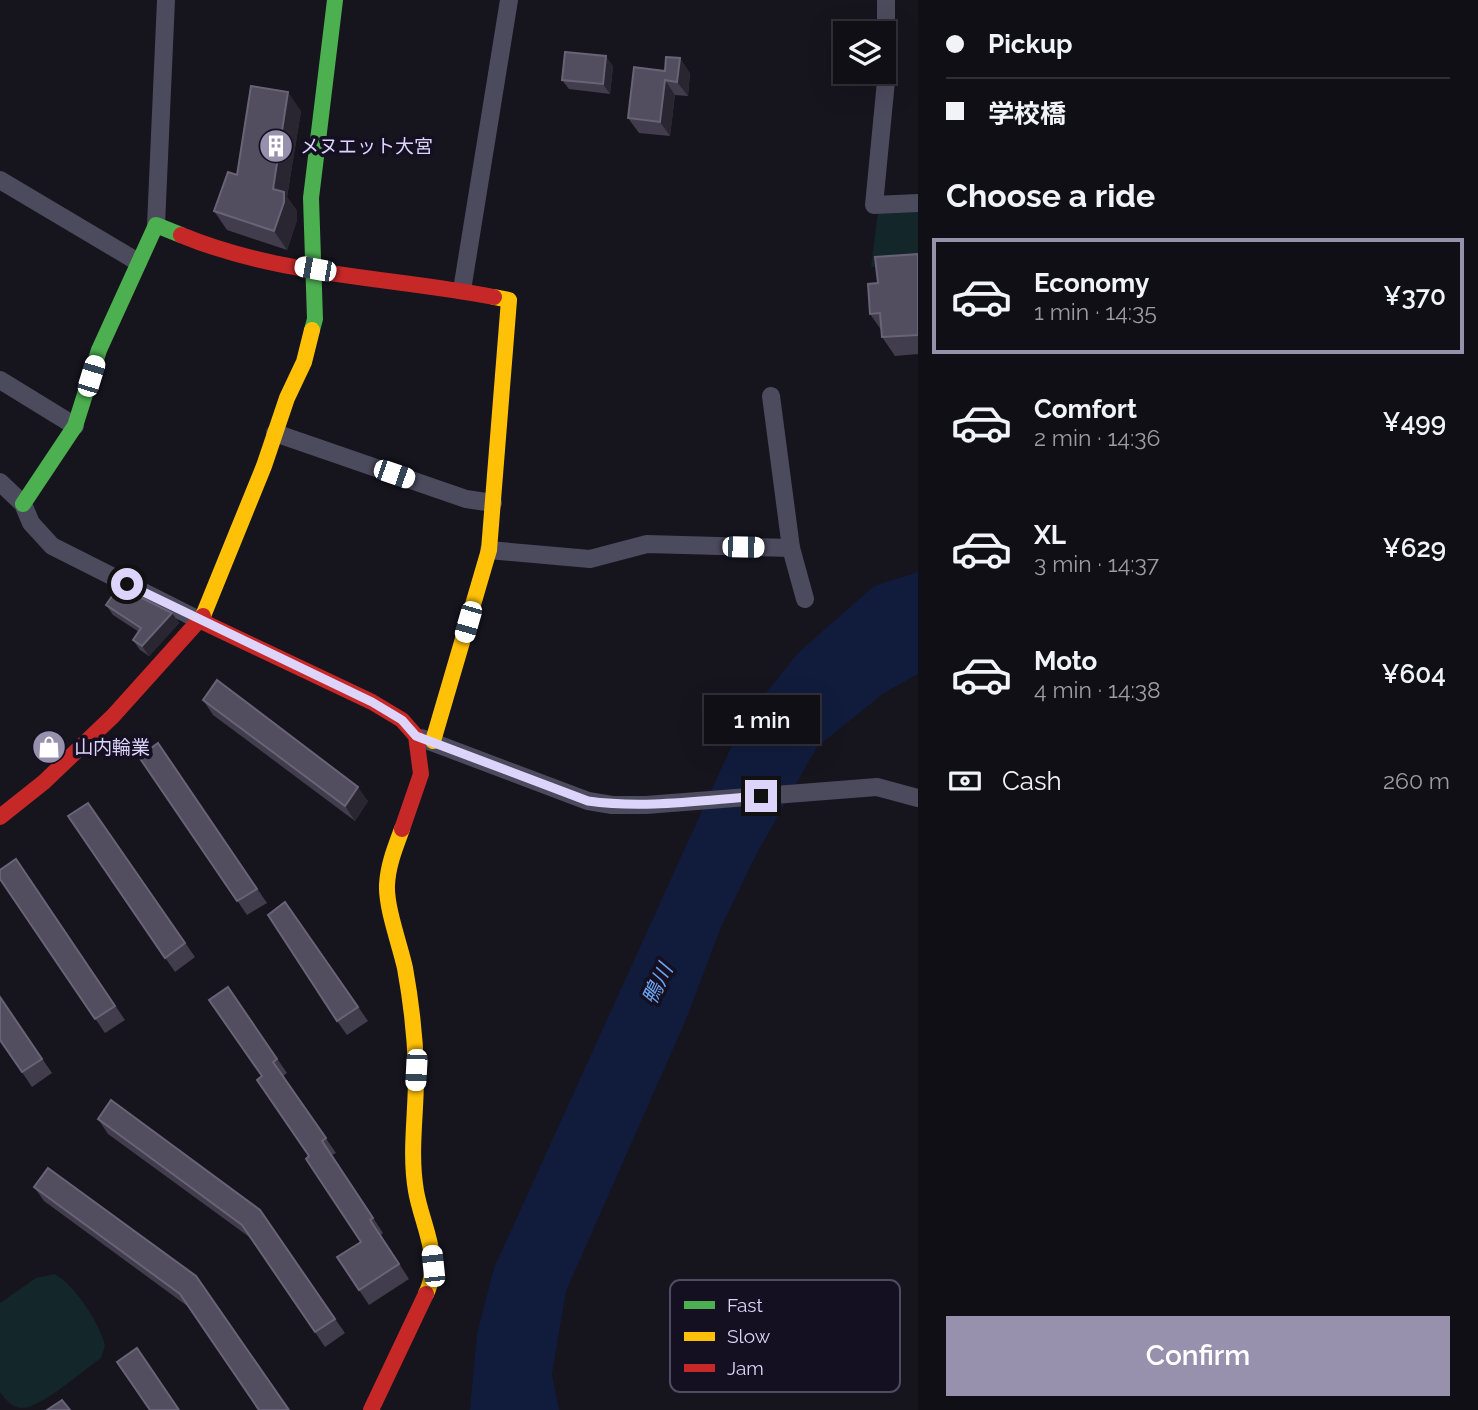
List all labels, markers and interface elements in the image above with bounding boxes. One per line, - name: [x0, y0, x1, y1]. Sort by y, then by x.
- map controls: [833, 21, 896, 84]
- button: layers: [833, 21, 896, 84]
- text: Pickup: [988, 29, 1073, 59]
- text: 学校橋: [988, 99, 1066, 129]
- building icon: メヌエット大宮: [257, 127, 295, 165]
- place label: メヌエット大宮: [300, 135, 433, 157]
- text: Choose a ride: [946, 177, 1155, 214]
- car: [293, 255, 338, 283]
- icon: car: [950, 265, 1013, 328]
- text: Economy: [1034, 268, 1149, 298]
- text: ¥370: [1383, 281, 1446, 311]
- text: 1 min · 14:35: [1034, 298, 1157, 325]
- car: [75, 353, 108, 399]
- icon: car: [950, 391, 1013, 454]
- text: Comfort: [1034, 394, 1137, 424]
- text: ¥499: [1383, 407, 1446, 437]
- text: 2 min · 14:36: [1034, 424, 1160, 451]
- car: [371, 457, 418, 491]
- icon: car: [950, 517, 1013, 580]
- text: XL: [1034, 520, 1066, 550]
- text: ¥629: [1382, 533, 1446, 563]
- car: [722, 536, 765, 558]
- text: 3 min · 14:37: [1034, 550, 1159, 577]
- route start: [111, 568, 143, 600]
- car: [453, 599, 484, 645]
- icon: car: [950, 643, 1013, 706]
- text: Moto: [1034, 646, 1097, 676]
- text: ¥604: [1381, 659, 1446, 689]
- text: 4 min · 14:38: [1034, 676, 1161, 703]
- callout: 1 min: [703, 694, 819, 744]
- text: 1 min: [733, 706, 791, 733]
- shop icon: 山内輪業: [30, 728, 68, 766]
- place label: 山内輪業: [74, 736, 150, 758]
- icon: cash: [946, 762, 984, 800]
- text: Cash: [1002, 766, 1062, 796]
- text: 260 m: [1383, 767, 1450, 794]
- route end: [745, 780, 777, 812]
- water label: 鴨川: [637, 958, 678, 1008]
- car: [405, 1048, 428, 1092]
- car: [421, 1244, 446, 1288]
- legend: [670, 1280, 900, 1392]
- text: Fast: [727, 1294, 763, 1316]
- button: Confirm: [946, 1316, 1450, 1396]
- text: Slow: [727, 1325, 771, 1347]
- text: Jam: [727, 1357, 764, 1379]

